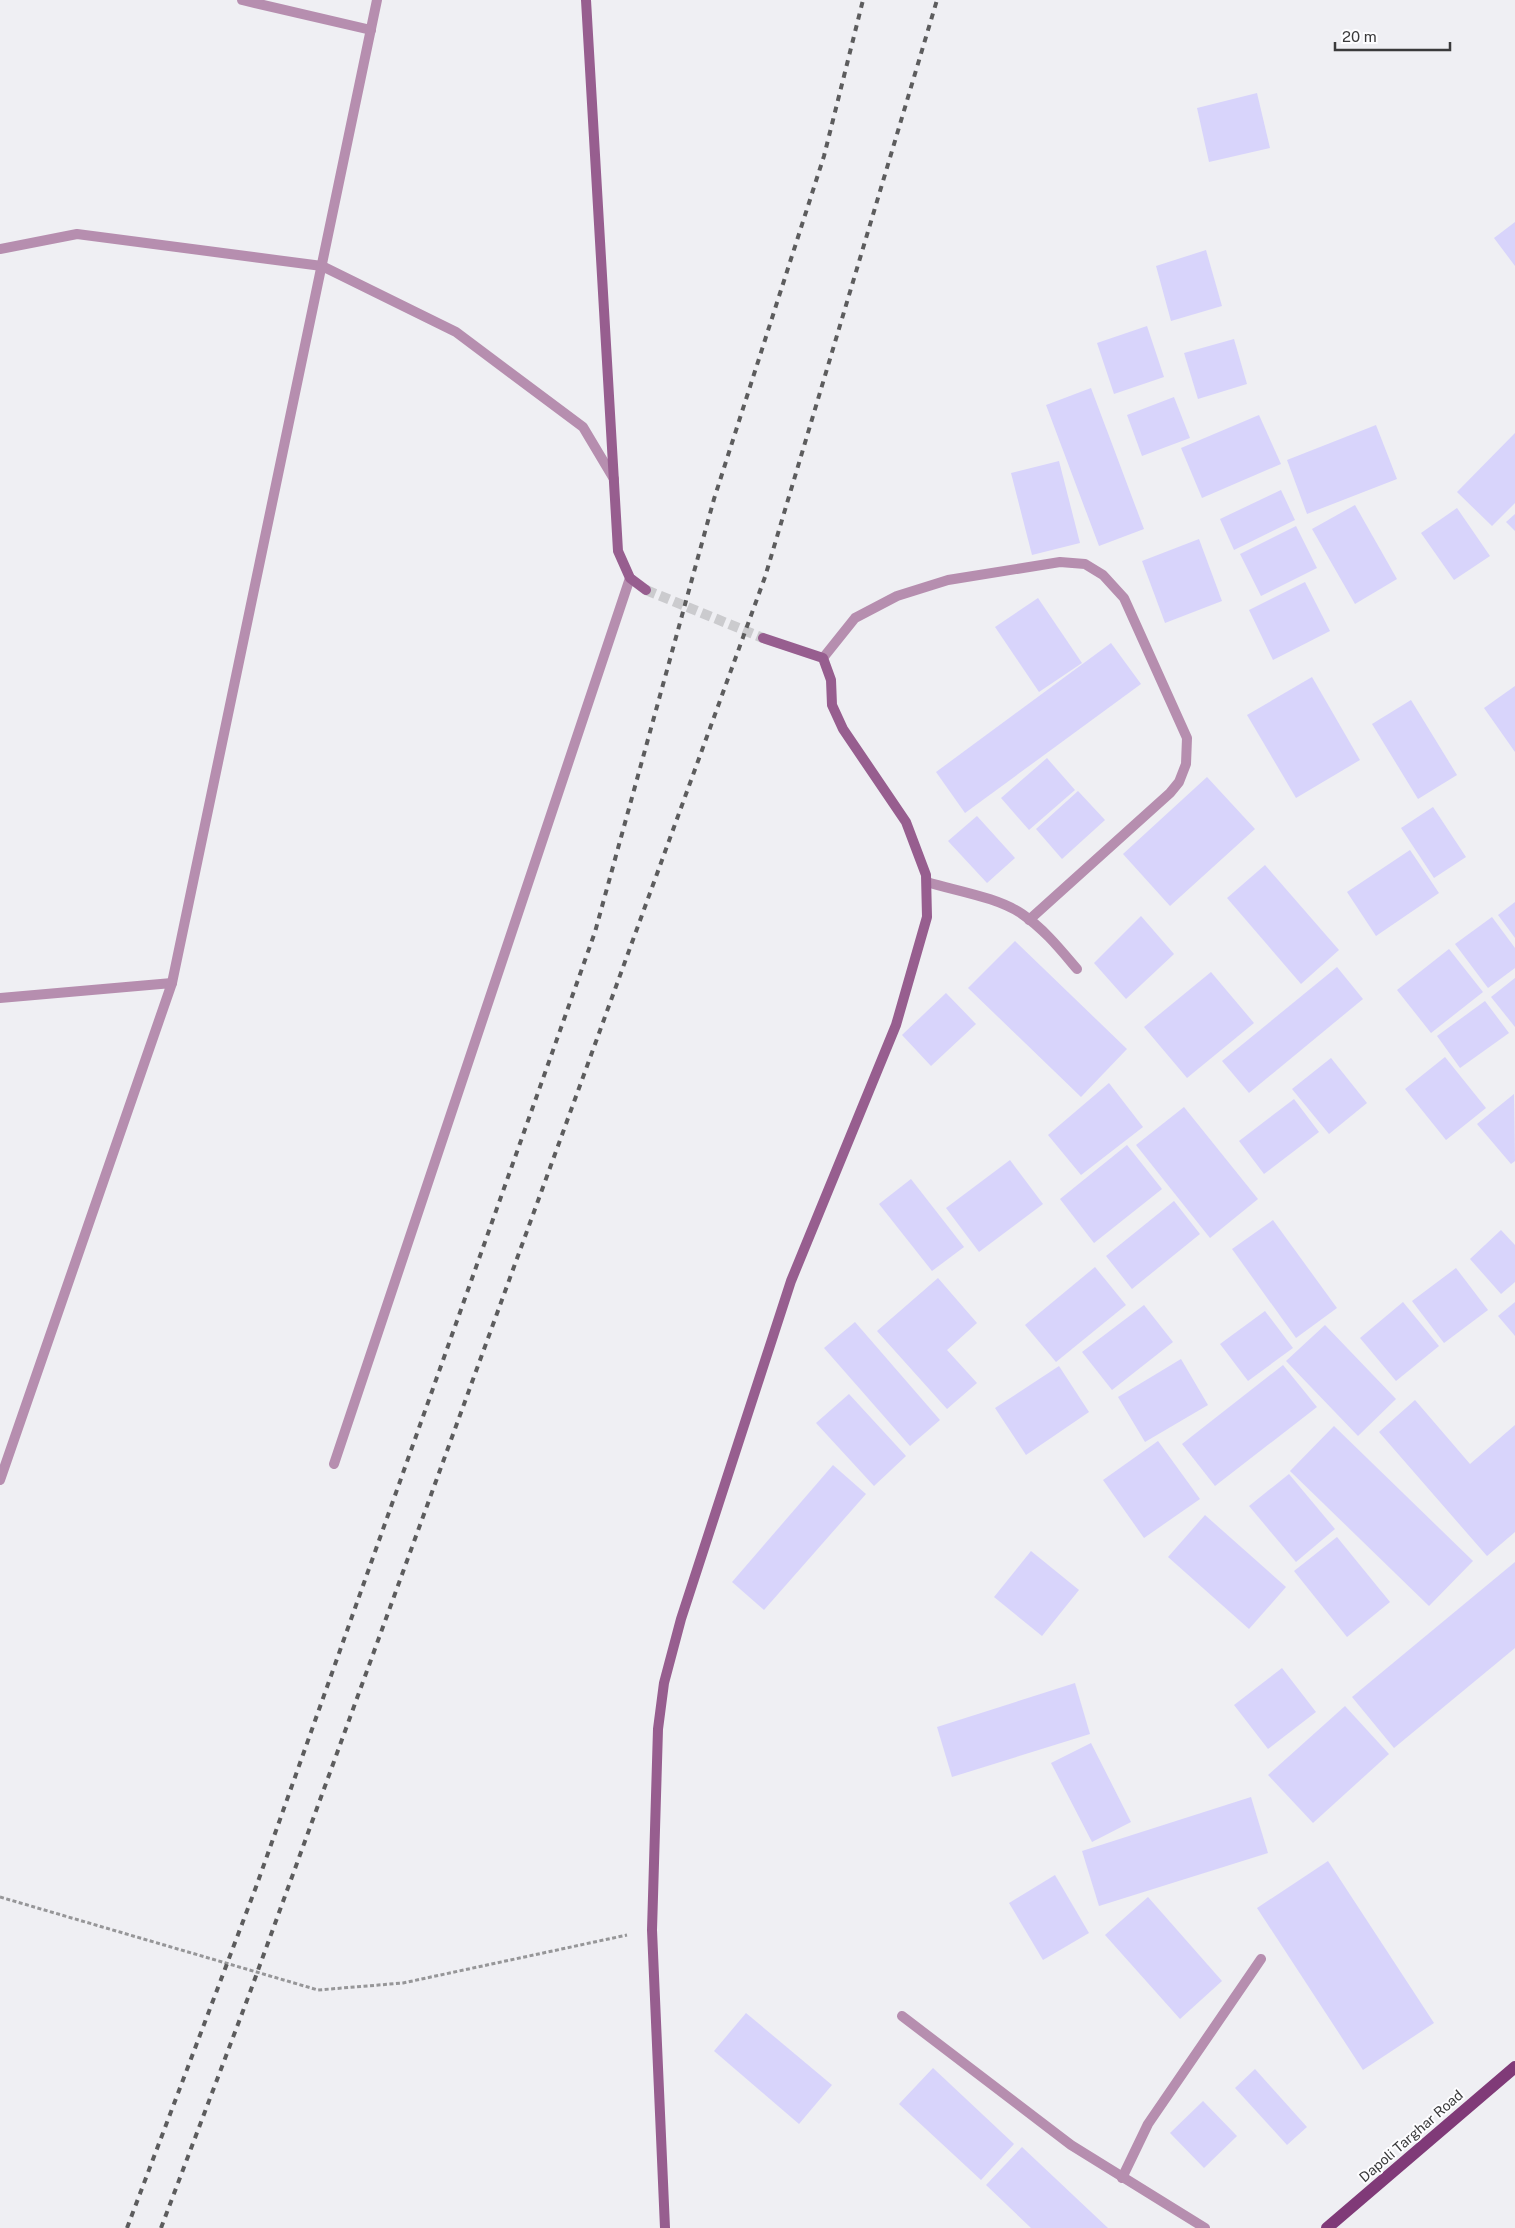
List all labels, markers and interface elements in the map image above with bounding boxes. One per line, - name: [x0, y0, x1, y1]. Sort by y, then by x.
- scale bar: [1335, 20, 1450, 52]
- text: 20 m: [1342, 28, 1377, 45]
- street label: Dapoli Targhar Road: [1356, 2087, 1466, 2185]

